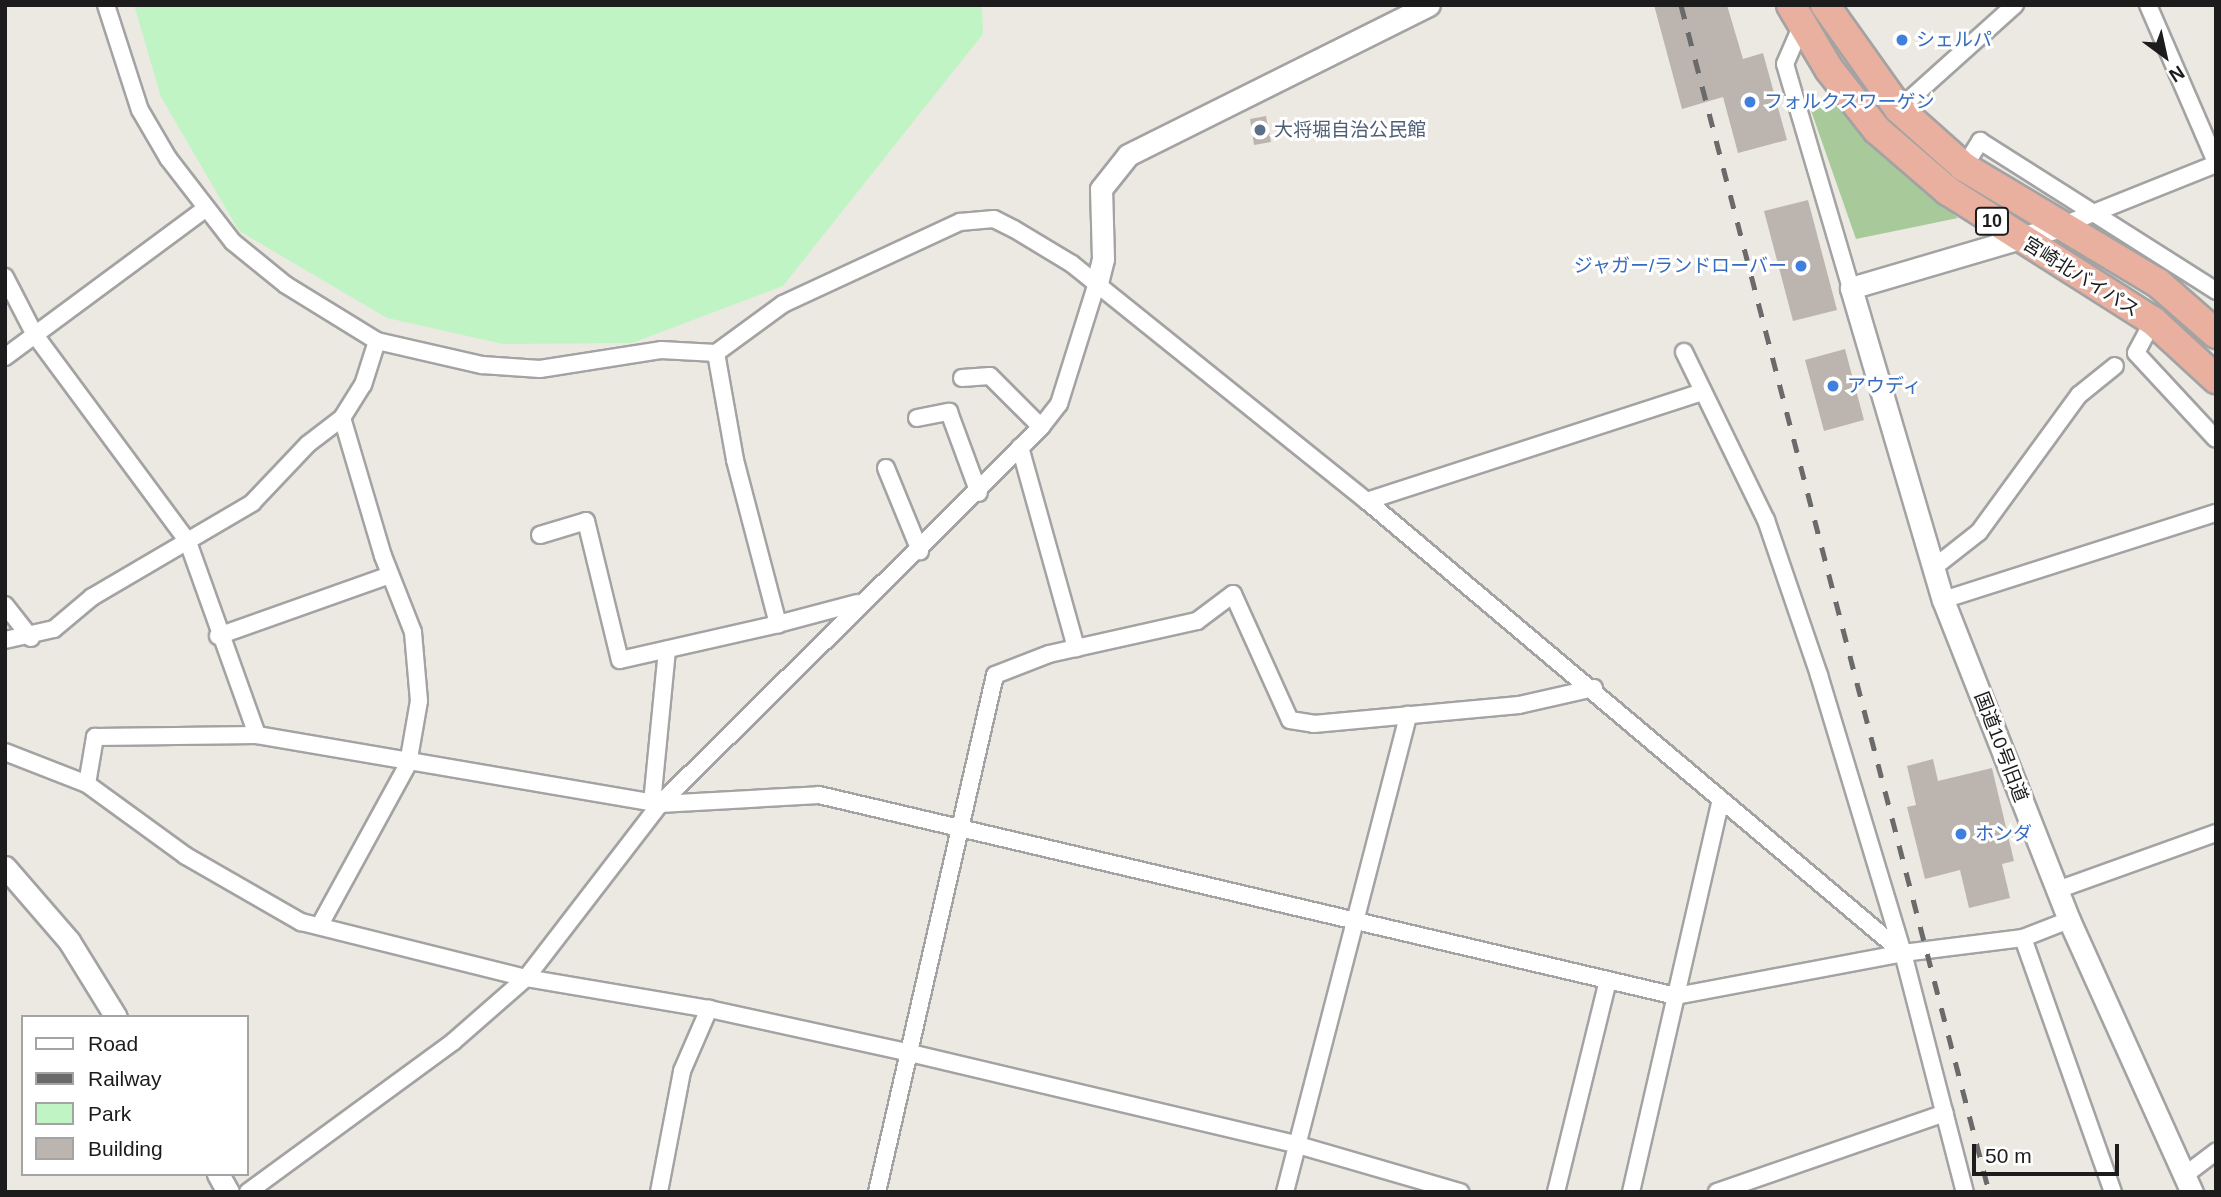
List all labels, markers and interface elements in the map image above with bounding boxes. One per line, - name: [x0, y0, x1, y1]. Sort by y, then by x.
- north arrow: [2130, 21, 2200, 91]
- place label: シェルパ: [1916, 29, 1992, 51]
- marker: シェルパ: [1894, 32, 1910, 48]
- text: N: [2165, 61, 2188, 87]
- place label: フォルクスワーゲン: [1764, 91, 1935, 113]
- marker: フォルクスワーゲン: [1742, 94, 1758, 110]
- place label: 大将堀自治公民館: [1274, 119, 1426, 141]
- marker: 大将堀自治公民館: [1252, 122, 1268, 138]
- road number: 10: [1974, 206, 2010, 236]
- street label: 宮崎北バイパス: [2019, 232, 2143, 322]
- place label: ジャガー/ランドローバー: [1573, 255, 1787, 277]
- marker: ジャガー/ランドローバー: [1793, 258, 1809, 274]
- place label: アウディ: [1847, 375, 1923, 397]
- marker: アウディ: [1825, 378, 1841, 394]
- street label: 国道10号旧道: [1970, 689, 2032, 805]
- place label: ホンダ: [1975, 823, 2032, 845]
- marker: ホンダ: [1953, 826, 1969, 842]
- legend: [21, 1015, 248, 1176]
- text: Road: [88, 1032, 138, 1055]
- text: Railway: [88, 1067, 162, 1090]
- text: Park: [88, 1102, 131, 1125]
- scale bar: [1976, 1130, 2123, 1174]
- text: Building: [88, 1137, 163, 1160]
- text: 50 m: [1985, 1144, 2032, 1167]

